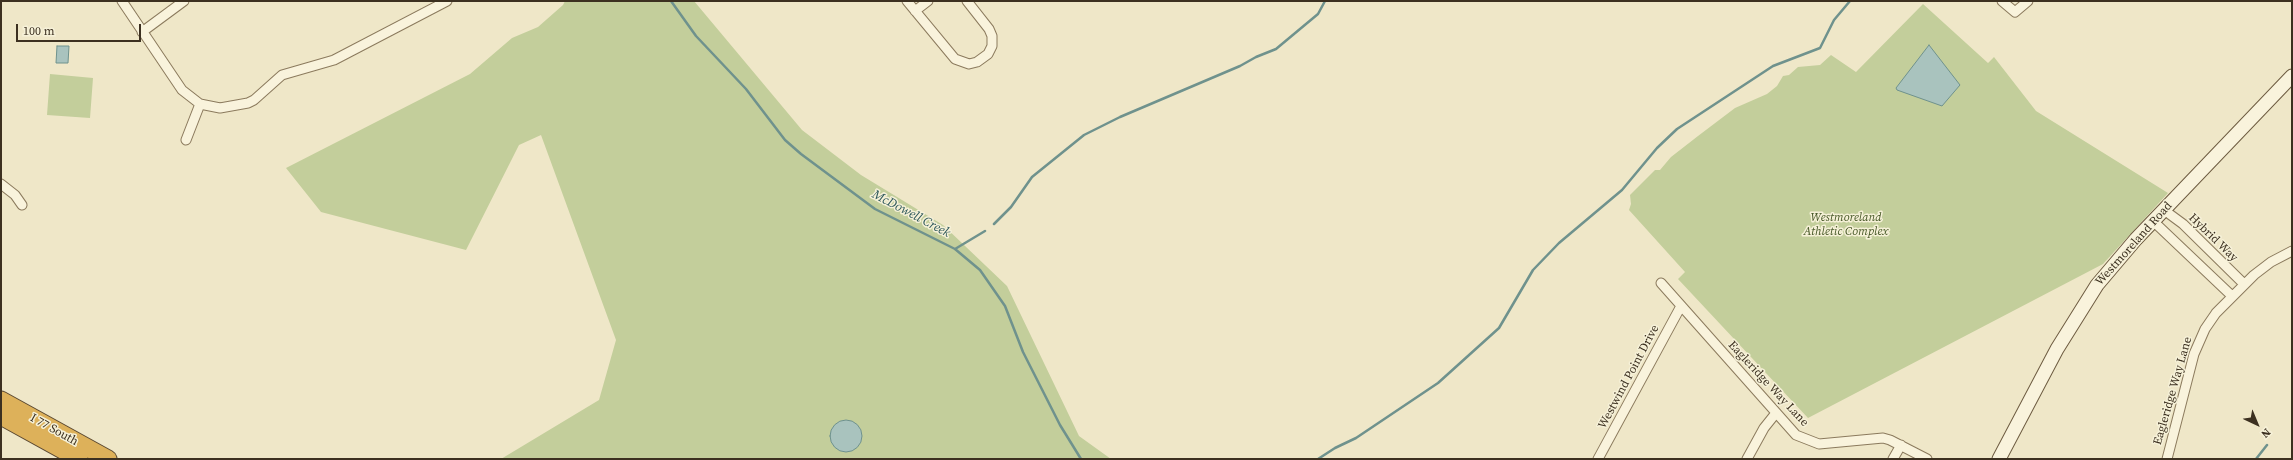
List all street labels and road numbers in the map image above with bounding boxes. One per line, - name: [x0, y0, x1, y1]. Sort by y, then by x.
- street label: Westmoreland Road: [2093, 199, 2175, 289]
- street label: Hybrid Way: [2185, 211, 2241, 265]
- street label: Westwind Point Drive: [1596, 323, 1662, 431]
- street label: Eagleridge Way Lane: [2151, 335, 2195, 447]
- street label: Eagleridge Way Lane: [1725, 338, 1811, 430]
- street label: I 77 South: [27, 411, 81, 449]

